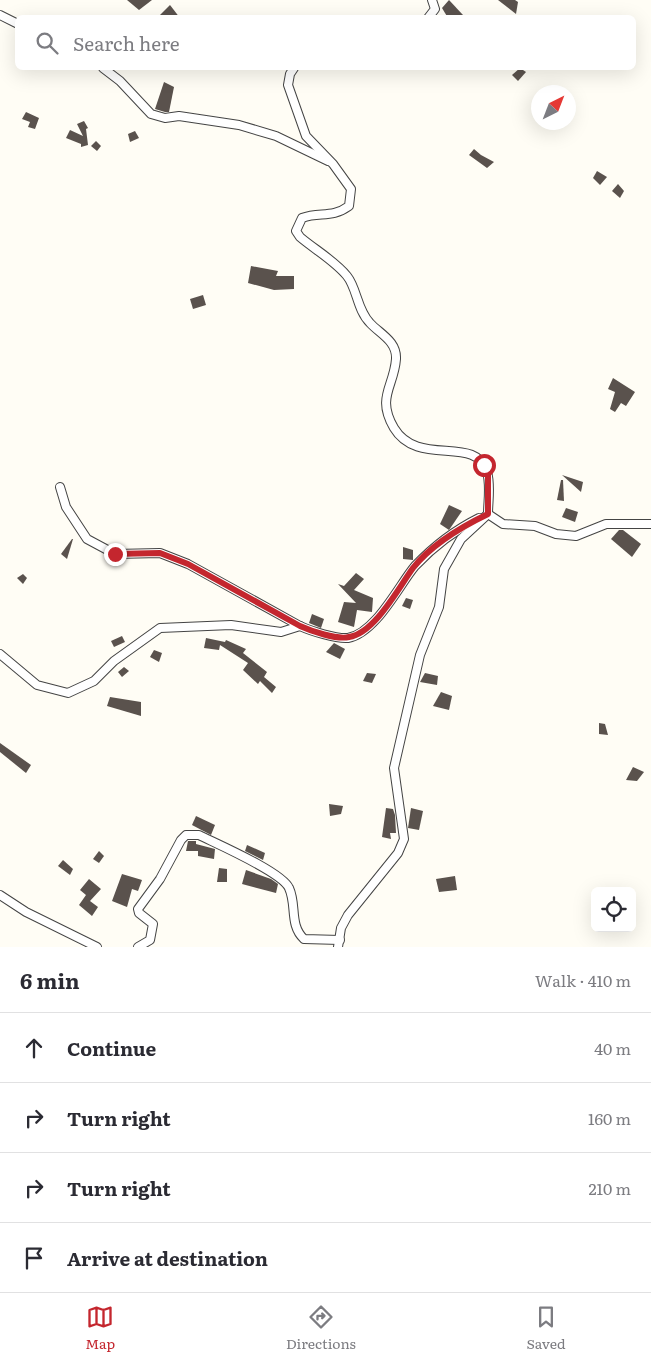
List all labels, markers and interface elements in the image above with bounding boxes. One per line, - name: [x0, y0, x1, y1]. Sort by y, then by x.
- search box: [15, 15, 636, 70]
- icon: search: [33, 29, 61, 57]
- text: Search here: [73, 29, 180, 57]
- north arrow: [531, 85, 576, 130]
- route start: [473, 454, 496, 477]
- route end: [104, 543, 127, 566]
- map controls: [591, 887, 636, 932]
- button: locate: [591, 887, 636, 932]
- text: 6 min: [20, 964, 80, 995]
- text: Walk · 410 m: [535, 968, 631, 992]
- icon: ahead: [20, 1034, 48, 1062]
- text: Continue: [67, 1034, 156, 1062]
- text: 40 m: [594, 1036, 631, 1060]
- icon: right: [20, 1104, 48, 1132]
- text: Turn right: [67, 1104, 171, 1132]
- text: 160 m: [588, 1106, 631, 1130]
- icon: right: [20, 1174, 48, 1202]
- text: Turn right: [67, 1174, 171, 1202]
- text: 210 m: [588, 1176, 631, 1200]
- icon: arrive: [20, 1244, 48, 1272]
- text: Arrive at destination: [67, 1244, 268, 1272]
- tab: Map: [85, 1303, 115, 1353]
- tab: Directions: [286, 1303, 356, 1353]
- tab: Saved: [527, 1303, 566, 1353]

